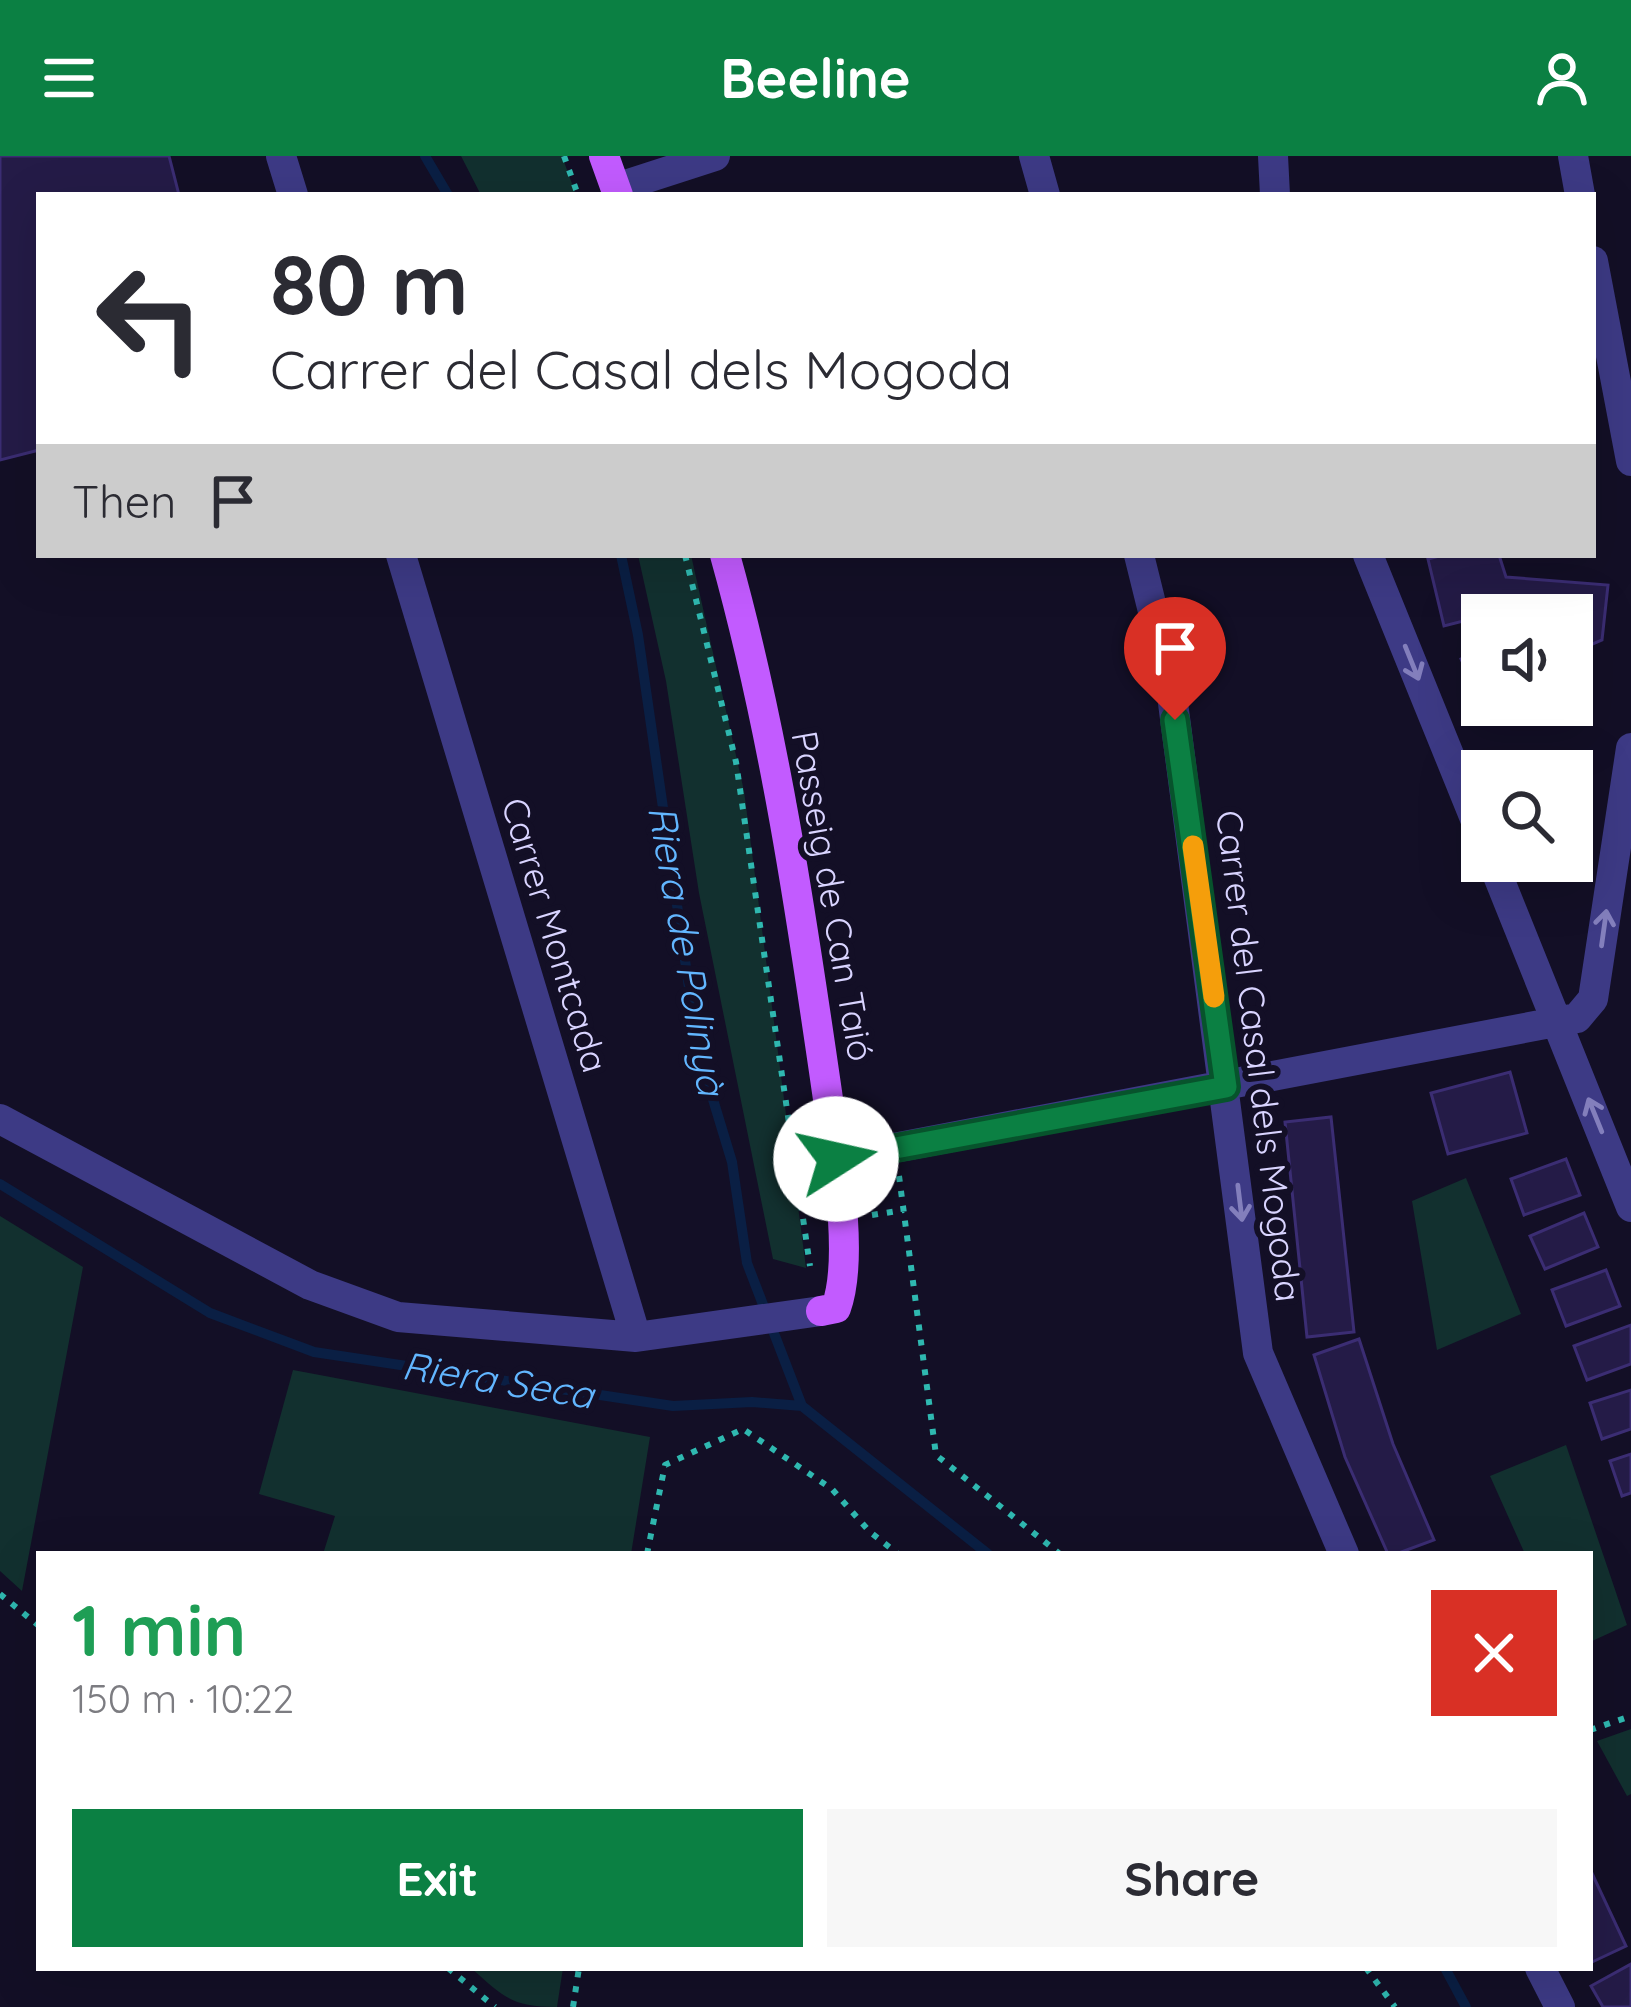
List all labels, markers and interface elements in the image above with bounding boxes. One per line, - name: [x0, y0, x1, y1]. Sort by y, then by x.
- text: Beeline: [720, 44, 911, 112]
- icon: menu: [36, 45, 102, 111]
- icon: person: [1529, 45, 1595, 111]
- text: 80 m: [270, 231, 469, 336]
- icon: left: [72, 240, 228, 396]
- text: Carrer del Casal dels Mogoda: [270, 335, 1012, 403]
- icon: arrive: [200, 468, 266, 534]
- text: Then: [72, 473, 176, 529]
- map controls: [1461, 594, 1593, 882]
- button: sound: [1461, 594, 1593, 726]
- pin: [1124, 597, 1226, 720]
- icon: arrive: [1142, 615, 1208, 681]
- one-way arrow: [1403, 644, 1424, 681]
- street label: Passeig de Can Taió: [782, 727, 885, 1065]
- button: search: [1461, 750, 1593, 882]
- street label: Carrer Montcada: [492, 792, 619, 1078]
- water label: Riera de Polinyà: [638, 801, 738, 1101]
- street label: Carrer del Casal dels Mogoda: [1207, 808, 1312, 1304]
- one-way arrow: [1593, 909, 1616, 948]
- position arrow: [773, 1096, 899, 1222]
- one-way arrow: [1583, 1098, 1604, 1135]
- one-way arrow: [1229, 1183, 1251, 1222]
- water label: Riera Seca: [399, 1340, 600, 1419]
- text: 1 min: [72, 1584, 246, 1674]
- button: close: [1431, 1590, 1557, 1716]
- text: 150 m · 10:22: [72, 1674, 294, 1723]
- button: Exit: [72, 1809, 803, 1947]
- button: Share: [827, 1809, 1557, 1947]

